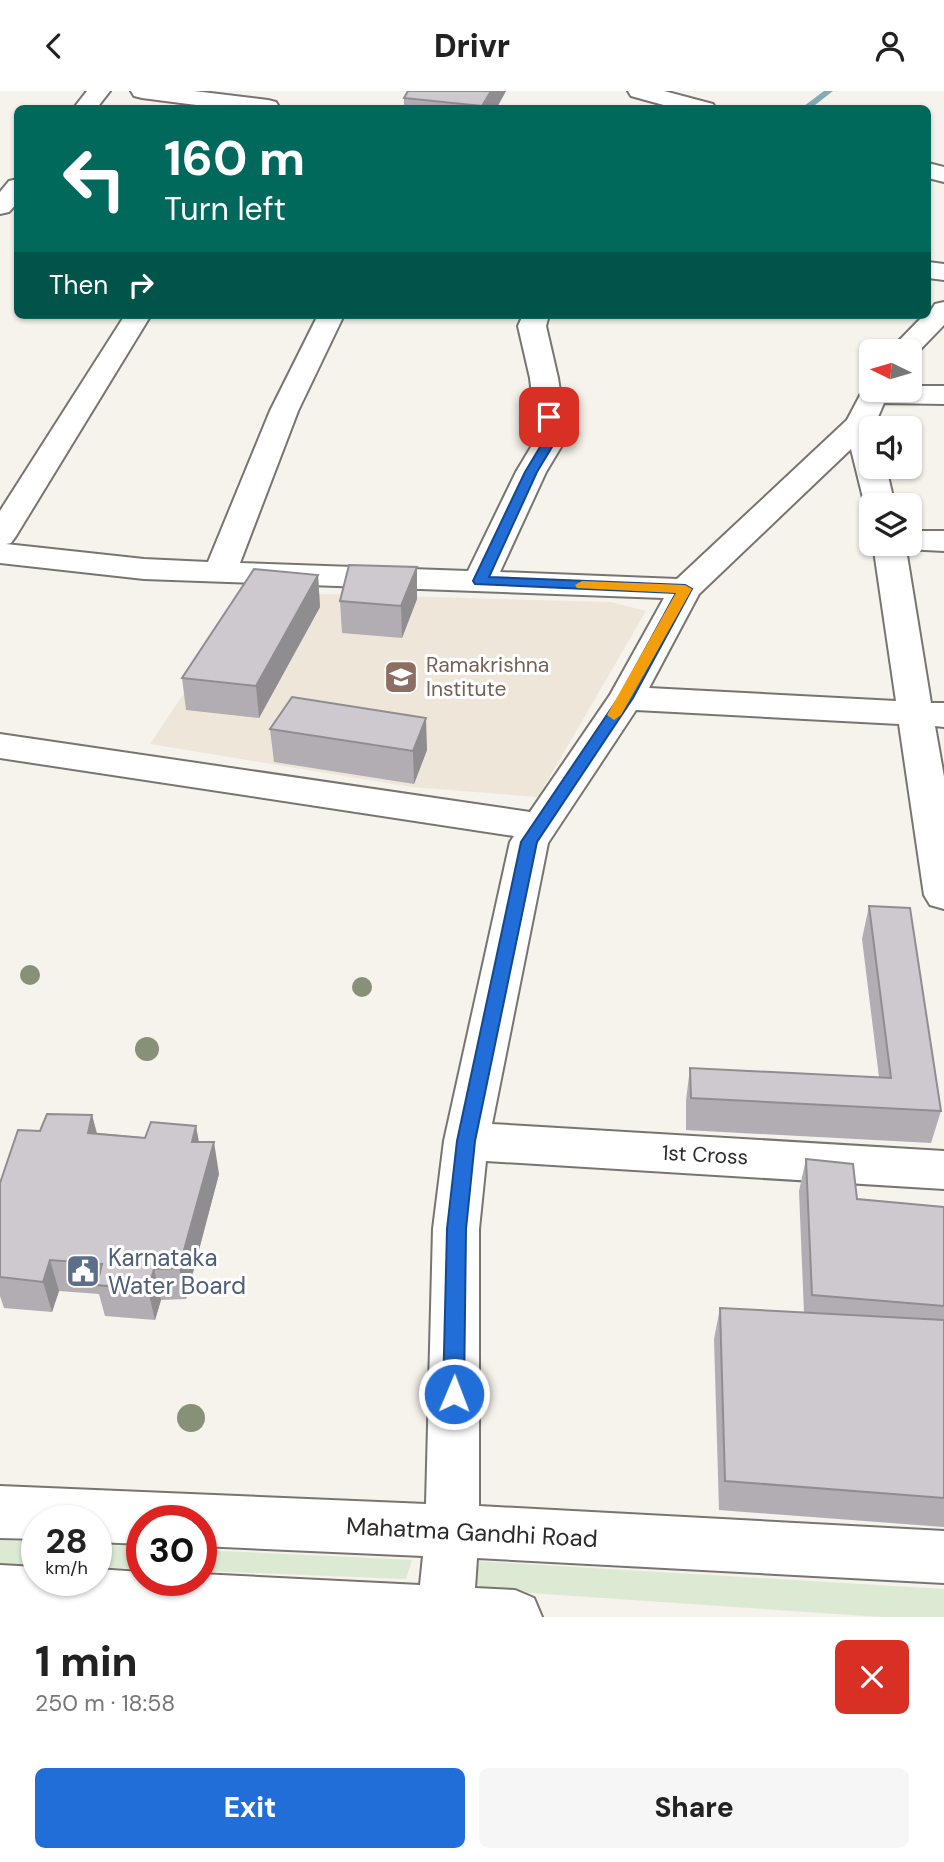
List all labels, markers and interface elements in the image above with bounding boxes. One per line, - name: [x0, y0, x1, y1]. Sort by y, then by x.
- text: Drivr: [434, 25, 510, 67]
- icon: back: [35, 27, 73, 65]
- icon: person: [871, 27, 909, 65]
- text: 160 m: [164, 126, 305, 190]
- icon: left: [49, 133, 140, 224]
- text: Turn left: [164, 188, 286, 230]
- icon: right: [122, 266, 160, 304]
- text: Then: [49, 268, 108, 302]
- north arrow: [859, 339, 922, 403]
- map controls: [859, 339, 922, 556]
- pin: [519, 387, 579, 447]
- icon: arrive: [530, 398, 568, 436]
- button: sound: [859, 416, 922, 479]
- button: layers: [859, 493, 922, 556]
- place label: Ramakrishna Institute: [426, 651, 549, 703]
- school or university icon: Ramakrishna Institute: [382, 658, 420, 696]
- street label: 1st Cross: [661, 1139, 749, 1171]
- place label: Karnataka Water Board: [108, 1242, 246, 1301]
- public building icon: Karnataka Water Board: [64, 1252, 102, 1290]
- position arrow: [417, 1357, 491, 1431]
- speed limit sign: 30: [126, 1505, 217, 1596]
- street label: Mahatma Gandhi Road: [345, 1510, 599, 1554]
- text: 28: [45, 1518, 88, 1564]
- text: km/h: [45, 1556, 88, 1580]
- text: 1 min: [35, 1634, 138, 1689]
- button: close: [835, 1640, 909, 1714]
- text: 250 m · 18:58: [35, 1688, 175, 1718]
- button: Exit: [35, 1768, 465, 1848]
- button: Share: [479, 1768, 909, 1848]

